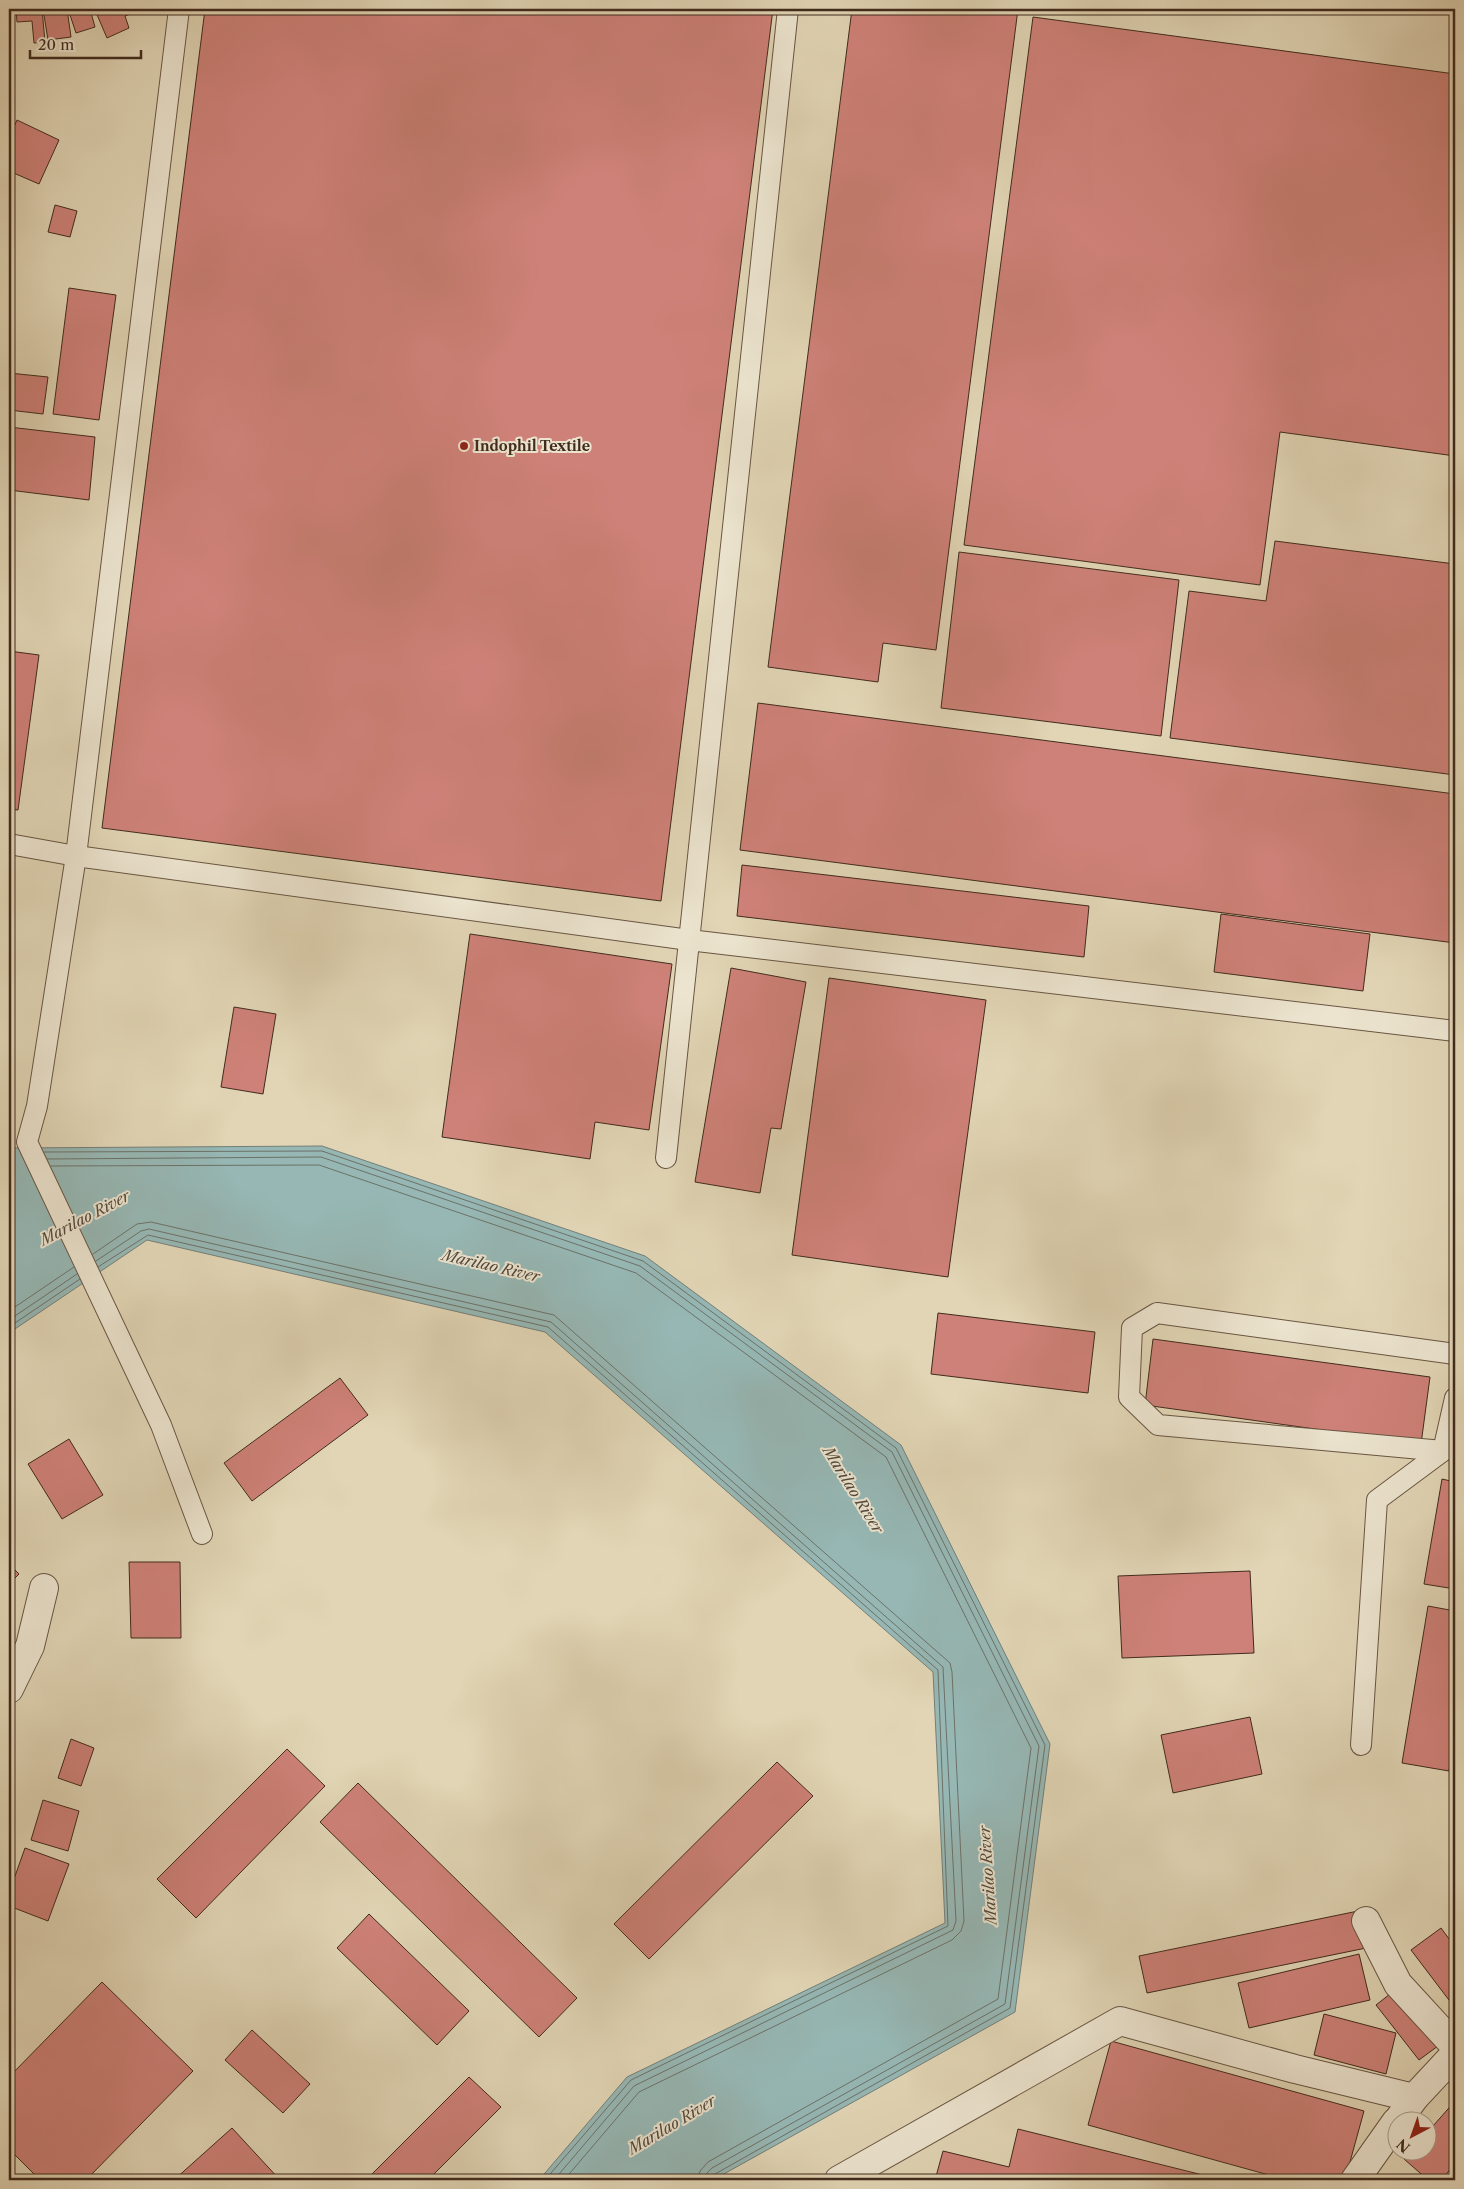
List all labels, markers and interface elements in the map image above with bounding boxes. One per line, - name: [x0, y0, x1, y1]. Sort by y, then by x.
- scale bar: [30, 28, 141, 60]
- text: 20 m: [38, 35, 74, 54]
- place label: Indophil Textile: [474, 437, 590, 455]
- marker: Indophil Textile: [458, 440, 470, 452]
- water label: Marilao River: [35, 1185, 134, 1250]
- water label: Marilao River: [439, 1245, 543, 1286]
- water label: Marilao River: [818, 1441, 888, 1538]
- water label: Marilao River: [974, 1824, 1001, 1927]
- water label: Marilao River: [623, 2090, 720, 2159]
- north arrow: [1386, 2112, 1436, 2162]
- text: N: [1393, 2135, 1414, 2157]

